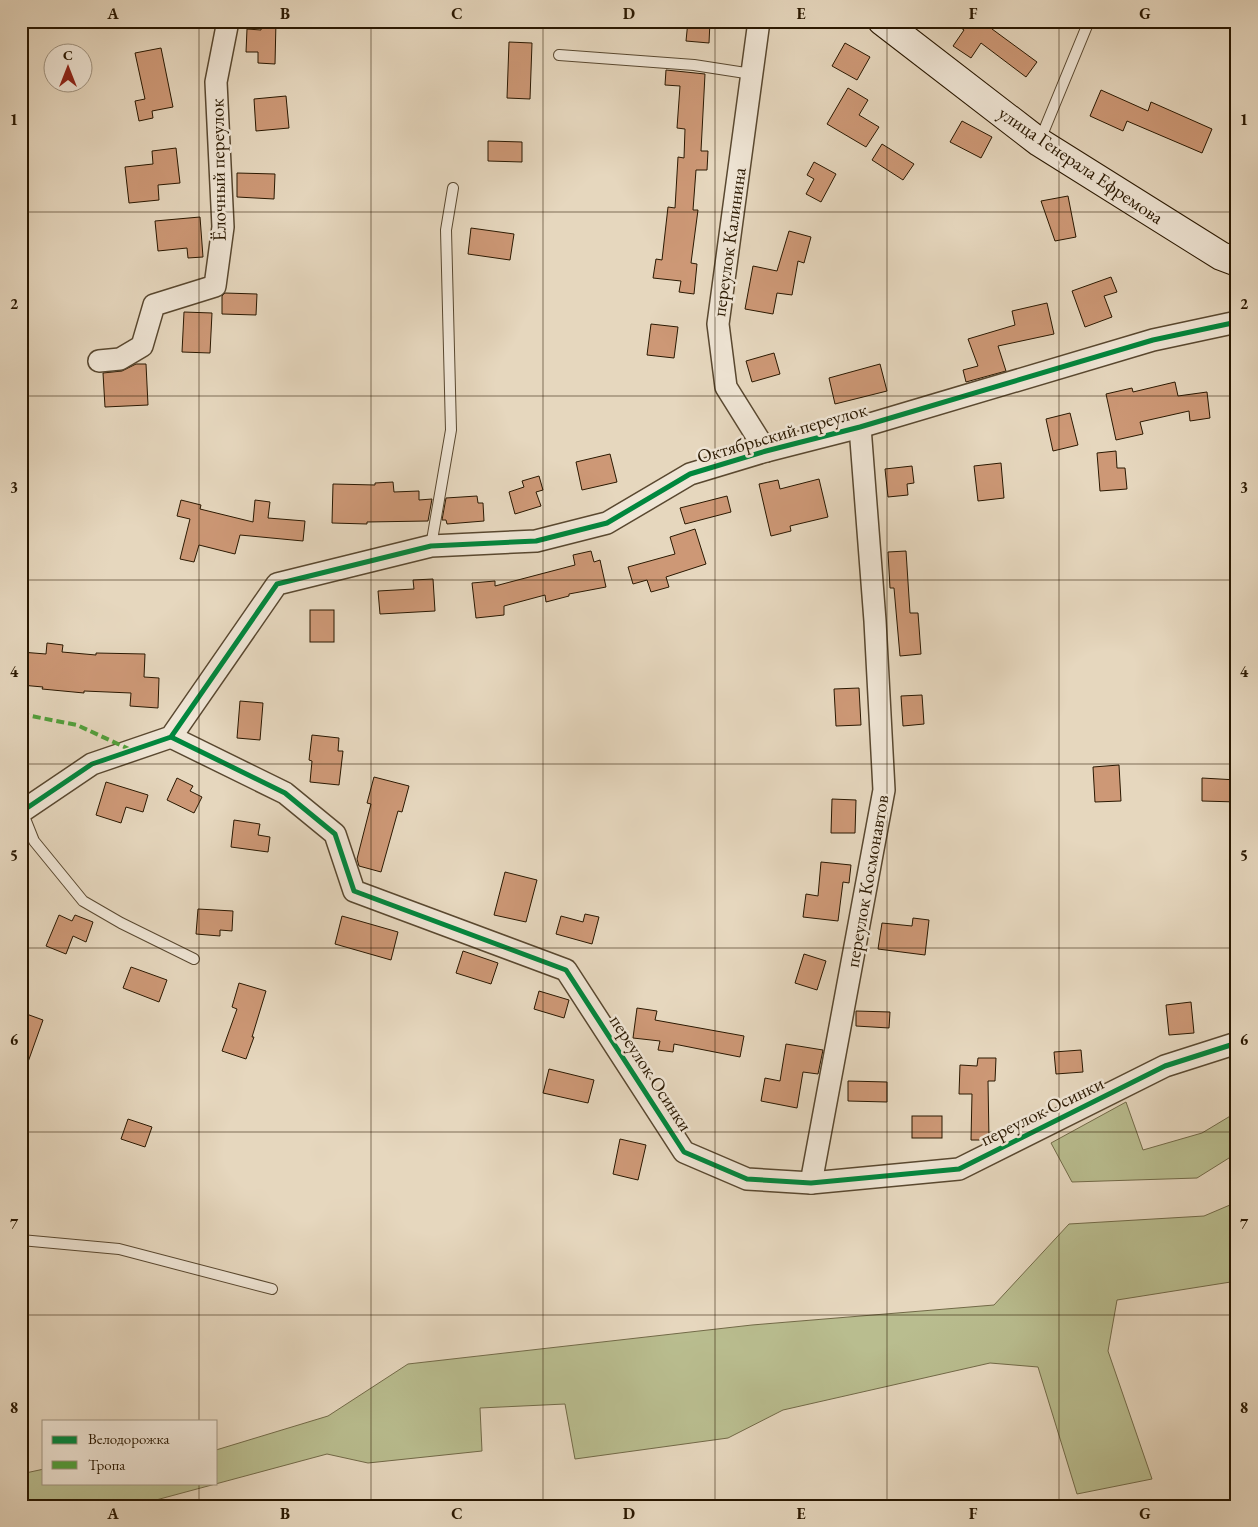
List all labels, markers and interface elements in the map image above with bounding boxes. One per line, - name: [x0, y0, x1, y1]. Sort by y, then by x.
- text: A: [106, 3, 119, 24]
- text: B: [280, 3, 290, 24]
- text: C: [451, 3, 463, 24]
- text: D: [623, 3, 635, 24]
- text: E: [796, 3, 806, 24]
- text: F: [969, 3, 978, 24]
- text: G: [1139, 3, 1151, 24]
- north arrow: [42, 42, 92, 92]
- text: С: [63, 46, 73, 64]
- street label: Ёлочный переулок: [204, 98, 232, 242]
- street label: улица Генерала Ефремова: [994, 100, 1169, 230]
- text: 1: [10, 109, 18, 130]
- text: 1: [1240, 109, 1248, 130]
- street label: переулок Калинина: [706, 165, 752, 318]
- text: 2: [10, 293, 19, 314]
- text: 2: [1240, 293, 1249, 314]
- street label: Октябрьский переулок: [694, 397, 870, 469]
- text: 3: [10, 477, 18, 498]
- text: 3: [1240, 477, 1248, 498]
- text: 4: [10, 661, 19, 682]
- text: 4: [1240, 661, 1249, 682]
- street label: переулок Космонавтов: [840, 793, 894, 969]
- text: 5: [10, 845, 18, 866]
- text: 5: [1240, 845, 1248, 866]
- street label: переулок Осинки: [604, 1010, 698, 1136]
- text: 6: [10, 1029, 19, 1050]
- text: 6: [1240, 1029, 1249, 1050]
- street label: переулок Осинки: [976, 1070, 1108, 1152]
- text: 7: [10, 1213, 19, 1234]
- text: 7: [1240, 1213, 1249, 1234]
- text: 8: [10, 1397, 18, 1418]
- text: 8: [1240, 1397, 1248, 1418]
- legend: [42, 1420, 218, 1484]
- text: Велодорожка: [88, 1429, 169, 1448]
- text: Тропа: [88, 1455, 125, 1474]
- text: A: [106, 1503, 119, 1524]
- text: B: [280, 1503, 290, 1524]
- text: C: [451, 1503, 463, 1524]
- text: D: [623, 1503, 635, 1524]
- text: E: [796, 1503, 806, 1524]
- text: F: [969, 1503, 978, 1524]
- text: G: [1139, 1503, 1151, 1524]

